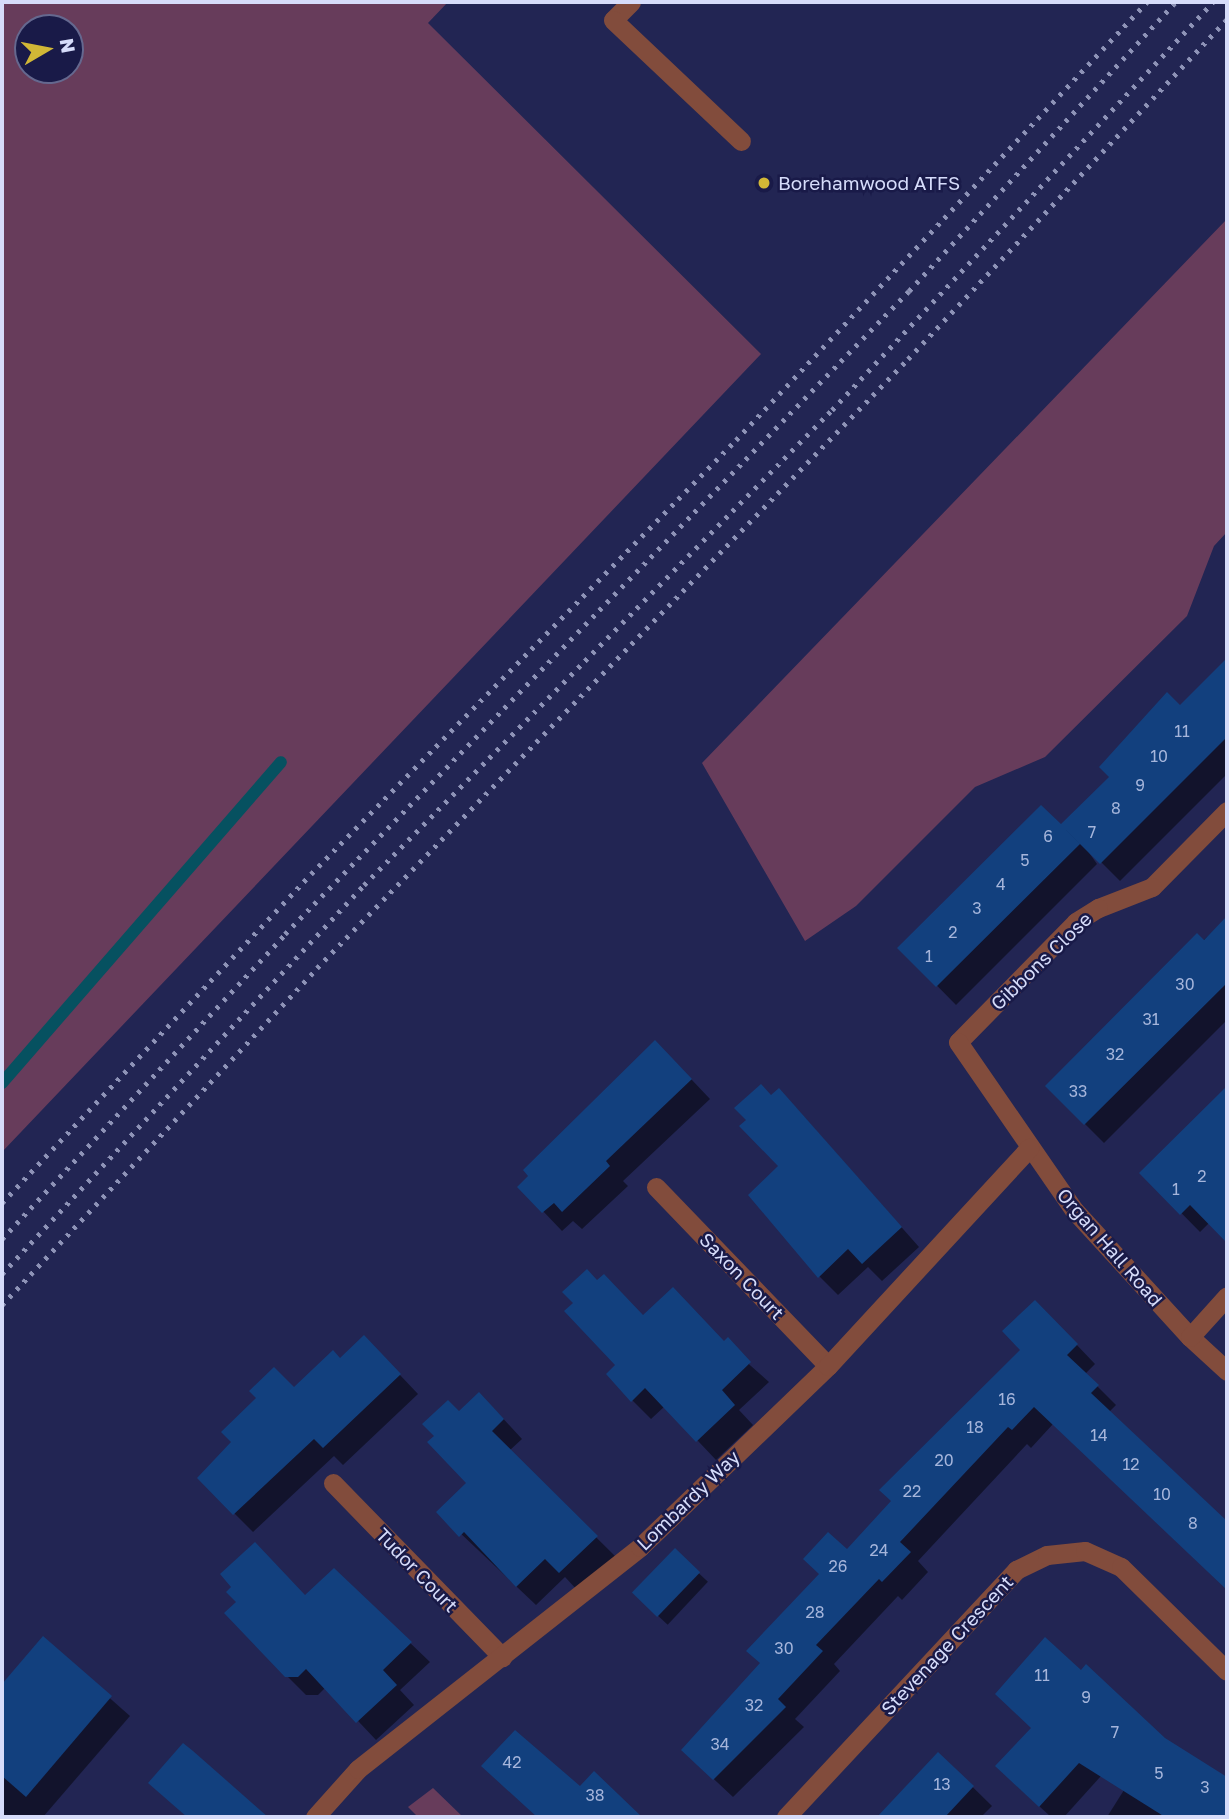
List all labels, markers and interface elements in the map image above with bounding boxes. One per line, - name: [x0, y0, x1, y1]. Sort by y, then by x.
- north arrow: [14, 14, 84, 84]
- text: N: [56, 36, 81, 55]
- place label: Borehamwood ATFS: [778, 172, 960, 194]
- marker: Borehamwood ATFS: [756, 175, 772, 191]
- house number: 11: [1174, 721, 1190, 741]
- house number: 10: [1150, 746, 1168, 766]
- house number: 9: [1135, 775, 1145, 795]
- house number: 8: [1111, 798, 1121, 818]
- house number: 7: [1088, 822, 1096, 842]
- house number: 6: [1043, 826, 1053, 846]
- house number: 5: [1020, 850, 1030, 870]
- house number: 4: [996, 874, 1006, 894]
- house number: 3: [972, 898, 982, 918]
- street label: Gibbons Close: [986, 907, 1096, 1015]
- house number: 2: [948, 922, 958, 942]
- house number: 1: [925, 946, 933, 966]
- house number: 30: [1175, 974, 1195, 994]
- house number: 31: [1142, 1009, 1160, 1029]
- house number: 32: [1106, 1044, 1124, 1064]
- house number: 33: [1069, 1081, 1087, 1101]
- house number: 2: [1197, 1166, 1207, 1186]
- house number: 1: [1172, 1179, 1180, 1199]
- street label: Organ Hall Road: [1053, 1183, 1167, 1311]
- street label: Saxon Court: [695, 1228, 789, 1324]
- house number: 16: [998, 1389, 1016, 1409]
- house number: 18: [966, 1417, 984, 1437]
- house number: 14: [1090, 1425, 1108, 1445]
- street label: Lombardy Way: [632, 1445, 744, 1555]
- house number: 20: [934, 1450, 954, 1470]
- house number: 12: [1122, 1454, 1140, 1474]
- house number: 22: [903, 1481, 921, 1501]
- house number: 10: [1153, 1484, 1171, 1504]
- house number: 8: [1188, 1513, 1198, 1533]
- street label: Tudor Court: [371, 1523, 463, 1617]
- house number: 24: [869, 1540, 889, 1560]
- house number: 26: [829, 1556, 847, 1576]
- street label: Stevenage Crescent: [876, 1570, 1018, 1720]
- house number: 28: [805, 1602, 825, 1622]
- house number: 30: [774, 1638, 794, 1658]
- house number: 11: [1034, 1665, 1050, 1685]
- house number: 9: [1081, 1687, 1091, 1707]
- house number: 32: [745, 1695, 763, 1715]
- house number: 7: [1111, 1722, 1119, 1742]
- house number: 34: [710, 1734, 730, 1754]
- house number: 42: [502, 1752, 522, 1772]
- house number: 5: [1154, 1763, 1164, 1783]
- house number: 13: [933, 1774, 951, 1794]
- house number: 3: [1200, 1777, 1210, 1797]
- house number: 38: [585, 1785, 605, 1805]

